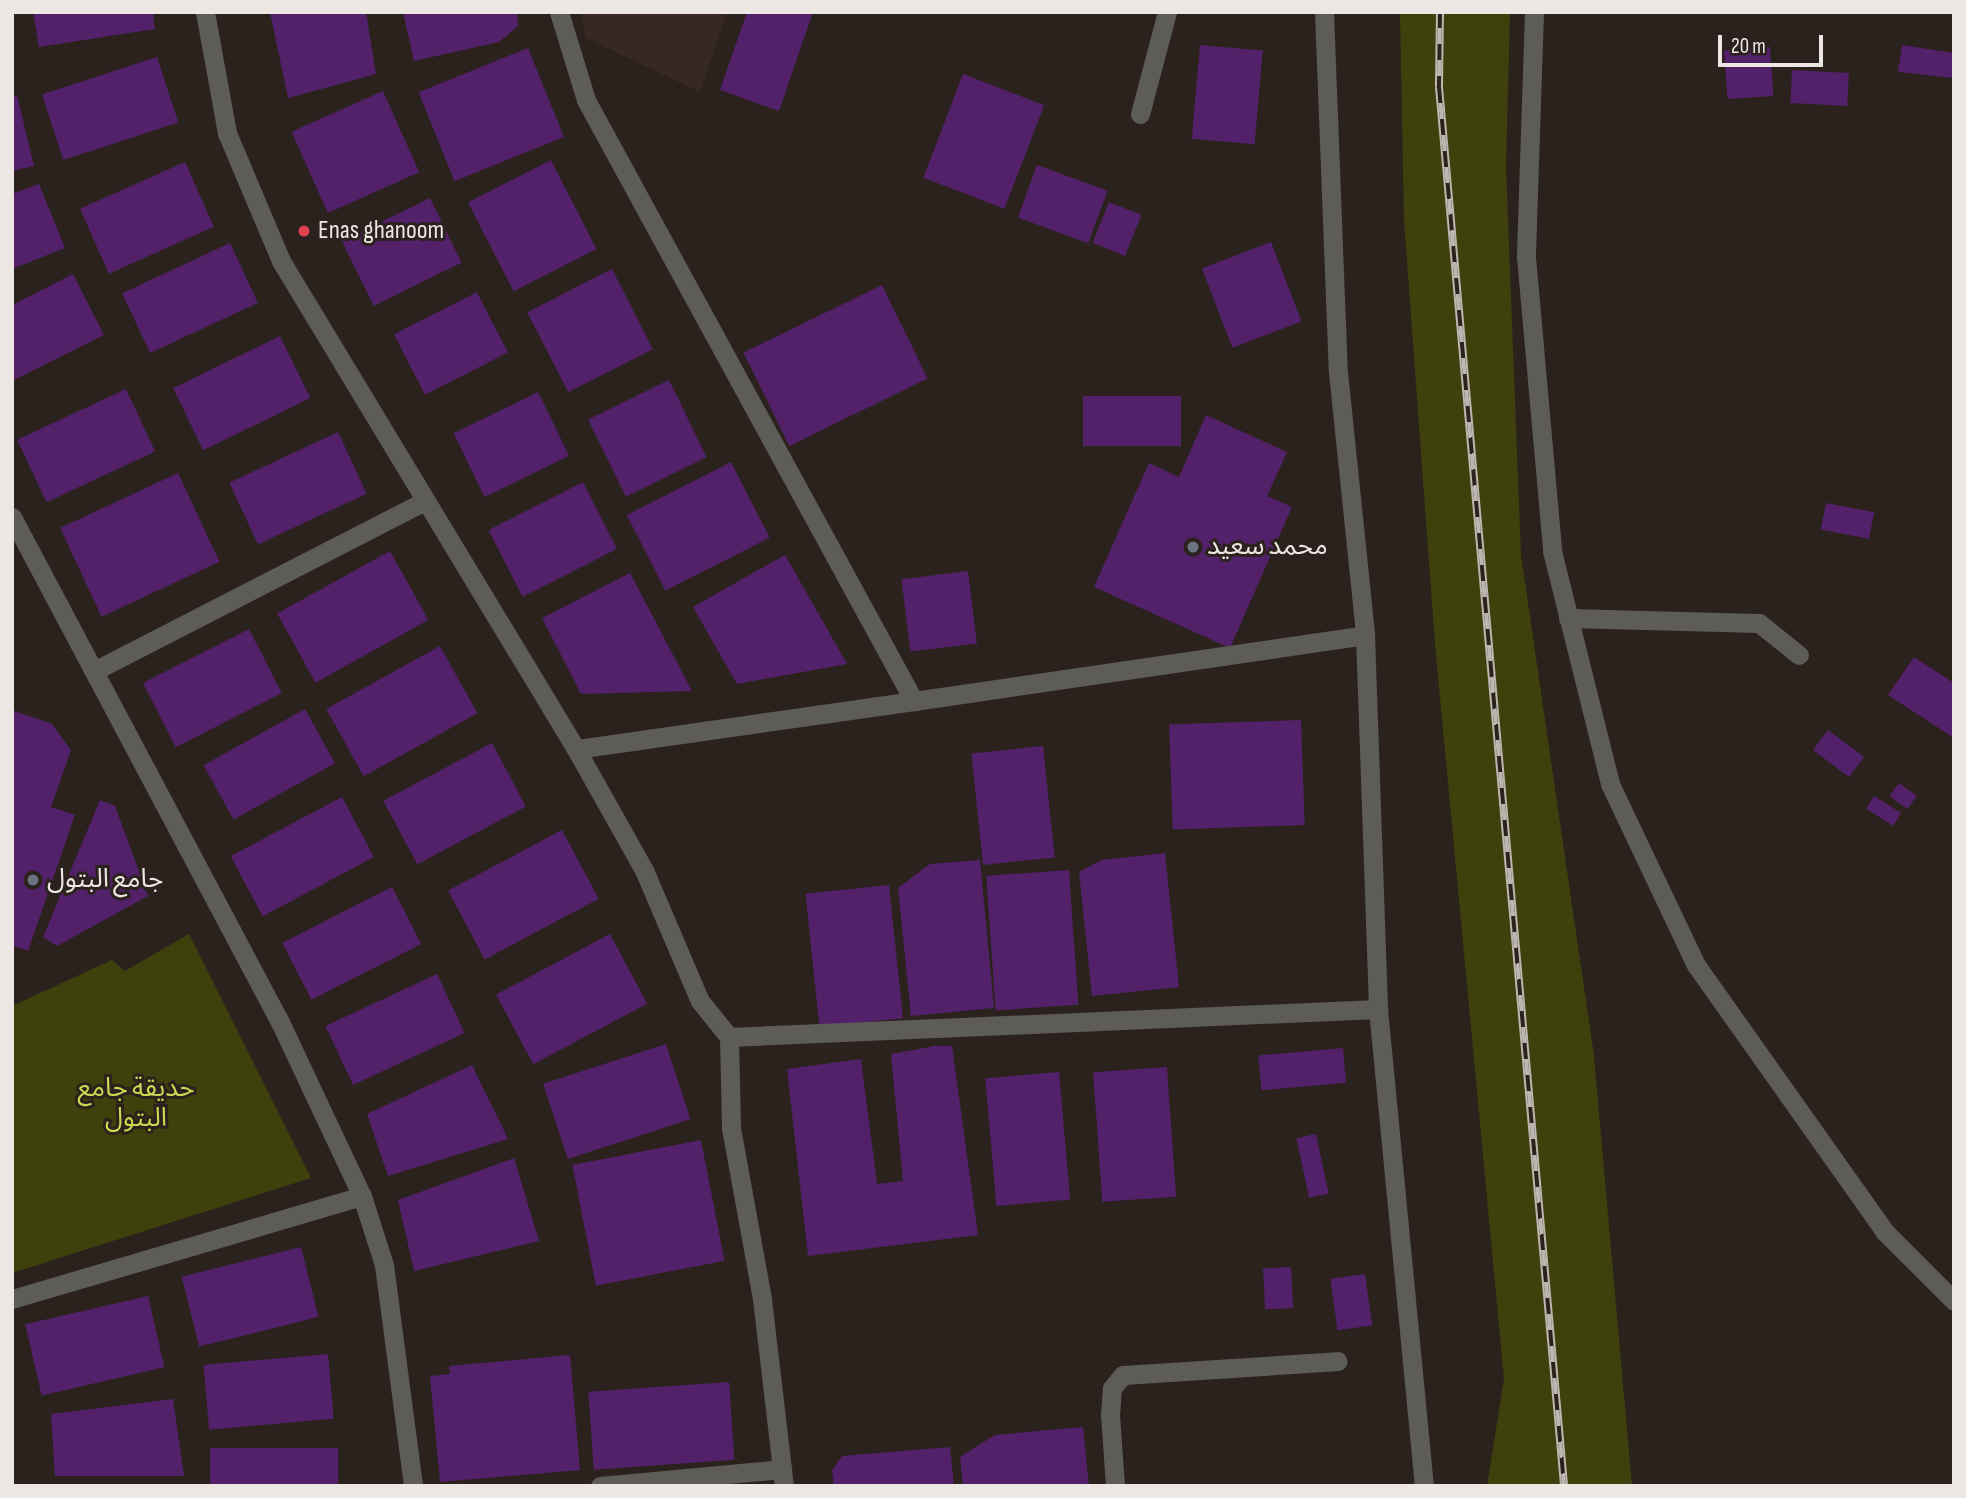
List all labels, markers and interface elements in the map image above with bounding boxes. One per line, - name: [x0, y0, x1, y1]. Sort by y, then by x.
- scale bar: [1721, 21, 1826, 65]
- text: 20 m: [1731, 34, 1766, 59]
- place label: Enas ghanoom: [318, 215, 444, 247]
- marker: Enas ghanoom: [296, 223, 312, 239]
- place label: محمد سعيد: [1207, 531, 1328, 563]
- marker: محمد سعيد: [1185, 539, 1201, 555]
- place label: جامع البتول: [47, 864, 163, 896]
- marker: جامع البتول: [25, 872, 41, 888]
- park label: حديقة جامع البتول: [78, 1073, 194, 1134]

